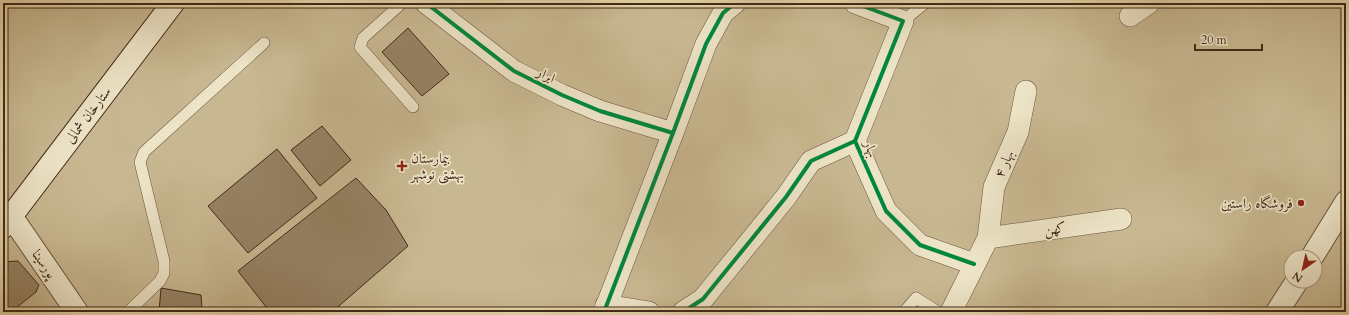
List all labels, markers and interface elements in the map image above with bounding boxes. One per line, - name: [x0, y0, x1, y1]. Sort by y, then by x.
- scale bar: [1195, 26, 1262, 52]
- text: 20 m: [1201, 32, 1228, 48]
- street label: ابرار: [532, 61, 558, 88]
- street label: ستارخان شمالی: [60, 83, 116, 147]
- street label: بهار: [859, 136, 883, 160]
- street label: بهار ۴: [990, 147, 1018, 181]
- place label: بیمارستان بهشتی نوشهر: [409, 149, 464, 184]
- marker: بیمارستان بهشتی نوشهر: [396, 160, 408, 172]
- place label: فروشگاه راستین: [1221, 194, 1293, 213]
- marker: فروشگاه راستین: [1296, 198, 1306, 208]
- street label: کهن: [1043, 218, 1067, 240]
- street label: پورسینا: [26, 246, 61, 284]
- north arrow: [1283, 249, 1323, 289]
- text: N: [1289, 268, 1306, 286]

